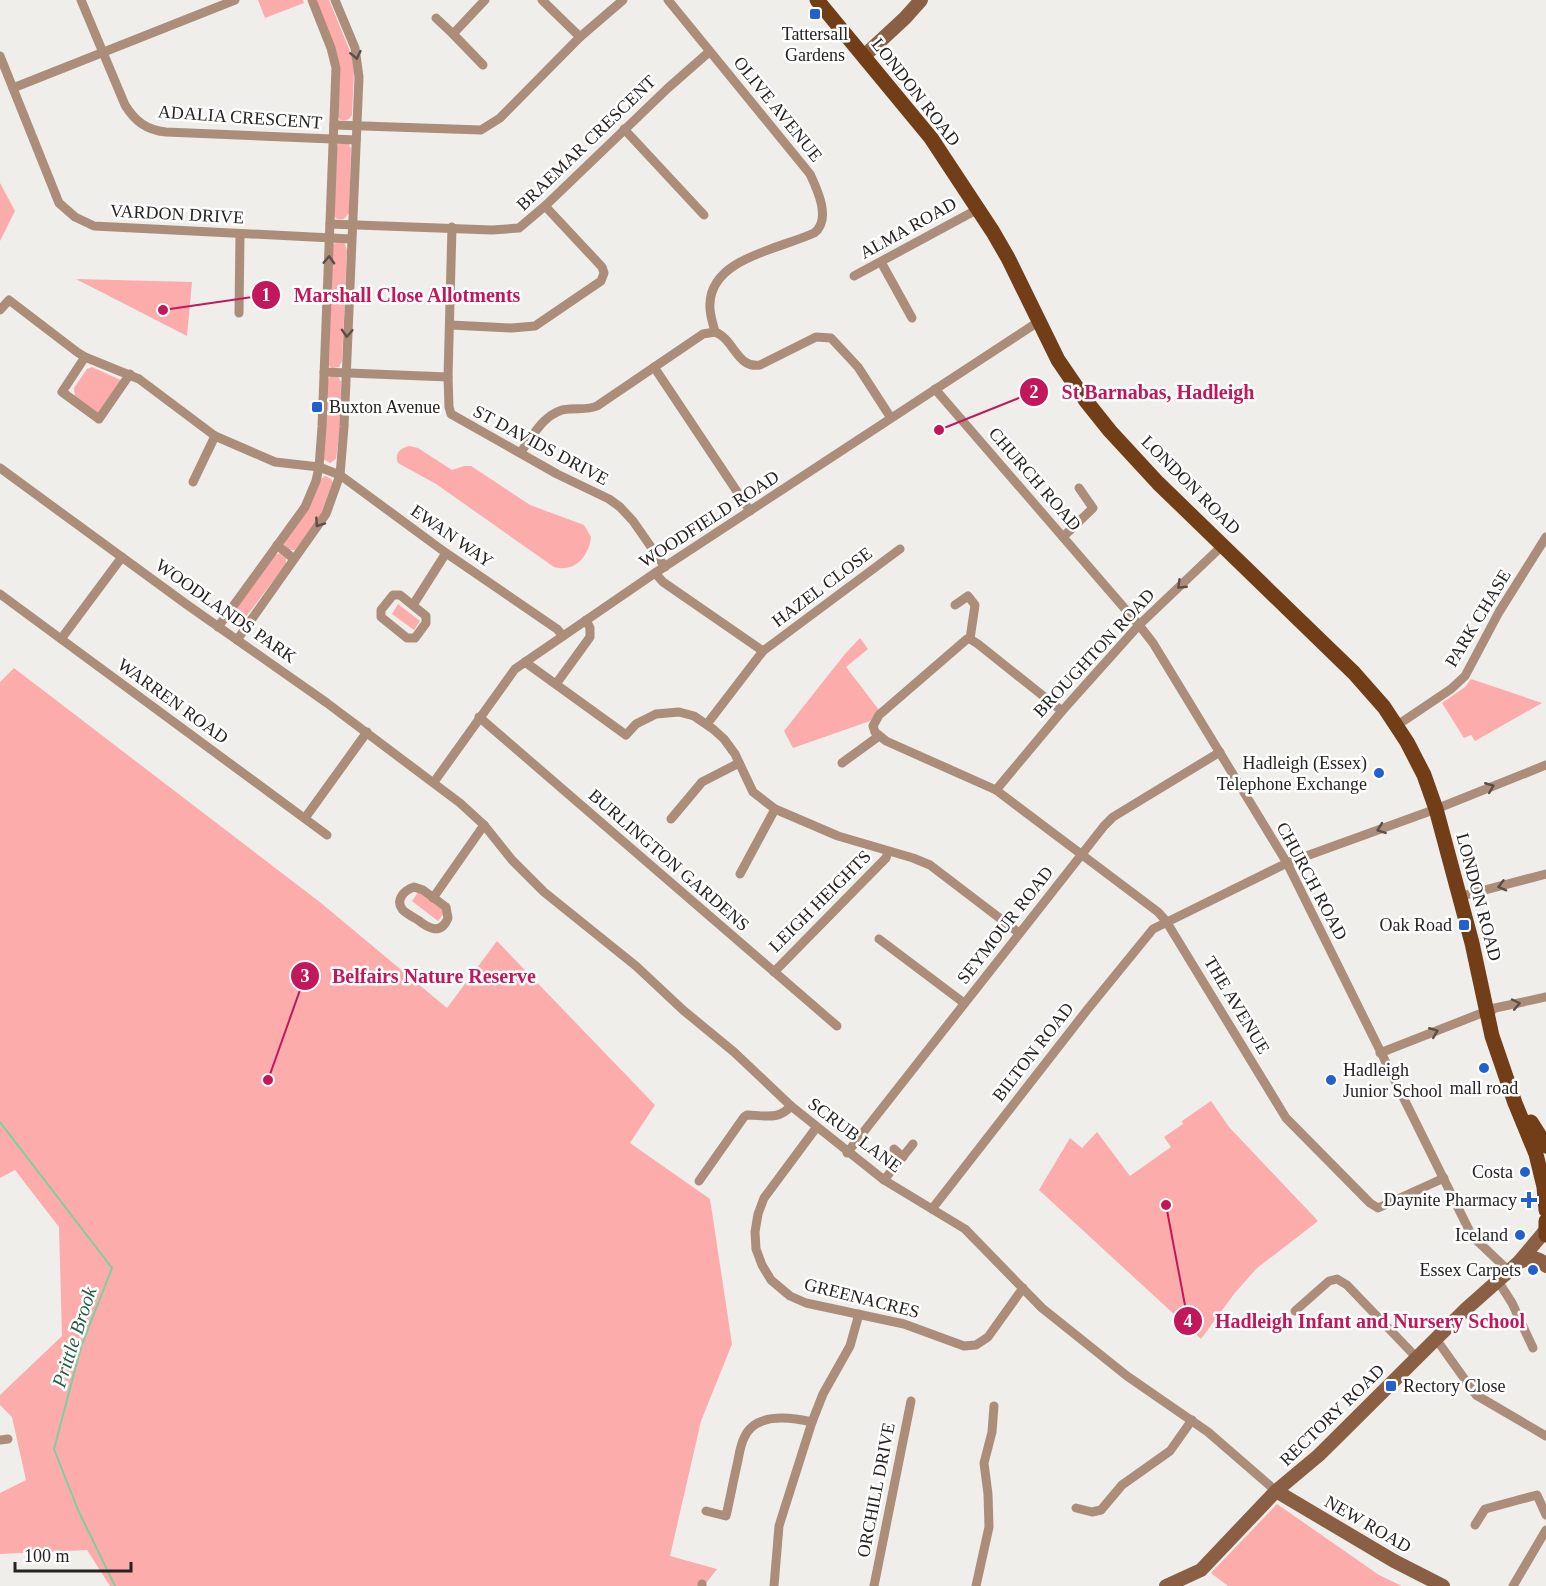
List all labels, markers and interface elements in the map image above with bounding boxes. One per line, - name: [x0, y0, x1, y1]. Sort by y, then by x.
- marker: Tattersall Gardens: [808, 7, 822, 21]
- place label: Tattersall Gardens: [782, 24, 848, 65]
- street label: LONDON ROAD: [868, 34, 964, 150]
- one-way arrow: [348, 50, 361, 60]
- street label: OLIVE AVENUE: [730, 53, 826, 165]
- street label: BRAEMAR CRESCENT: [512, 71, 660, 215]
- street label: ADALIA CRESCENT: [157, 101, 323, 133]
- street label: ALMA ROAD: [856, 193, 960, 263]
- street label: VARDON DRIVE: [109, 201, 245, 227]
- one-way arrow: [322, 256, 335, 265]
- callout: Marshall Close Allotments: [251, 276, 533, 314]
- text: Marshall Close Allotments: [294, 284, 521, 306]
- text: 1: [262, 285, 271, 305]
- one-way arrow: [340, 329, 353, 338]
- callout: St Barnabas, Hadleigh: [1019, 373, 1266, 411]
- text: St Barnabas, Hadleigh: [1062, 381, 1254, 404]
- text: 2: [1030, 382, 1039, 402]
- place label: Buxton Avenue: [329, 397, 440, 417]
- marker: Buxton Avenue: [310, 400, 324, 414]
- street label: ST DAVIDS DRIVE: [470, 401, 612, 489]
- street label: CHURCH ROAD: [985, 423, 1085, 535]
- street label: LONDON ROAD: [1137, 431, 1245, 539]
- street label: WOODFIELD ROAD: [635, 466, 783, 572]
- street label: EWAN WAY: [407, 500, 497, 572]
- one-way arrow: [315, 517, 326, 528]
- street label: HAZEL CLOSE: [768, 543, 876, 631]
- street label: WOODLANDS PARK: [152, 555, 300, 667]
- street label: PARK CHASE: [1441, 566, 1515, 670]
- one-way arrow: [1178, 578, 1188, 589]
- street label: BROUGHTON ROAD: [1029, 585, 1159, 721]
- street label: WARREN ROAD: [114, 654, 232, 748]
- place label: Hadleigh (Essex) Telephone Exchange: [1217, 753, 1367, 794]
- marker: Hadleigh (Essex) Telephone Exchange: [1372, 766, 1386, 780]
- one-way arrow: [1484, 782, 1495, 794]
- street label: BURLINGTON GARDENS: [585, 785, 753, 935]
- street label: CHURCH ROAD: [1273, 819, 1351, 943]
- one-way arrow: [1376, 821, 1387, 834]
- street label: LONDON ROAD: [1452, 831, 1506, 963]
- street label: LEIGH HEIGHTS: [765, 846, 875, 956]
- street label: SEYMOUR ROAD: [953, 862, 1057, 988]
- one-way arrow: [1497, 878, 1507, 891]
- place label: Oak Road: [1380, 915, 1452, 935]
- marker: Oak Road: [1457, 918, 1471, 932]
- street label: THE AVENUE: [1200, 953, 1274, 1057]
- callout: Belfairs Nature Reserve: [290, 957, 548, 995]
- text: Belfairs Nature Reserve: [332, 965, 536, 987]
- text: 3: [301, 966, 310, 986]
- one-way arrow: [1511, 998, 1521, 1011]
- street label: BILTON ROAD: [988, 999, 1078, 1105]
- one-way arrow: [1427, 1027, 1438, 1039]
- place label: Hadleigh Junior School: [1343, 1060, 1443, 1101]
- marker: mall road: [1477, 1061, 1491, 1075]
- marker: Hadleigh Junior School: [1324, 1073, 1338, 1087]
- place label: mall road: [1450, 1078, 1518, 1098]
- street label: SCRUB LANE: [804, 1093, 906, 1177]
- place label: Costa: [1472, 1162, 1513, 1182]
- marker: Costa: [1518, 1165, 1532, 1179]
- place label: Daynite Pharmacy: [1384, 1190, 1517, 1210]
- marker: Daynite Pharmacy: [1522, 1193, 1536, 1207]
- place label: Iceland: [1455, 1225, 1508, 1245]
- marker: Iceland: [1513, 1228, 1527, 1242]
- place label: Essex Carpets: [1420, 1260, 1521, 1280]
- marker: Essex Carpets: [1526, 1263, 1540, 1277]
- street label: GREENACRES: [802, 1274, 922, 1322]
- water label: Prittle Brook: [47, 1283, 101, 1391]
- callout: Hadleigh Infant and Nursery School: [1173, 1302, 1537, 1340]
- text: Hadleigh Infant and Nursery School: [1215, 1310, 1525, 1333]
- text: 4: [1184, 1311, 1193, 1331]
- street label: RECTORY ROAD: [1276, 1360, 1388, 1470]
- place label: Rectory Close: [1403, 1376, 1505, 1396]
- marker: Rectory Close: [1384, 1379, 1398, 1393]
- street label: ORCHILL DRIVE: [853, 1421, 899, 1559]
- street label: NEW ROAD: [1321, 1491, 1415, 1557]
- scale bar: [15, 1535, 130, 1573]
- text: 100 m: [24, 1546, 70, 1566]

